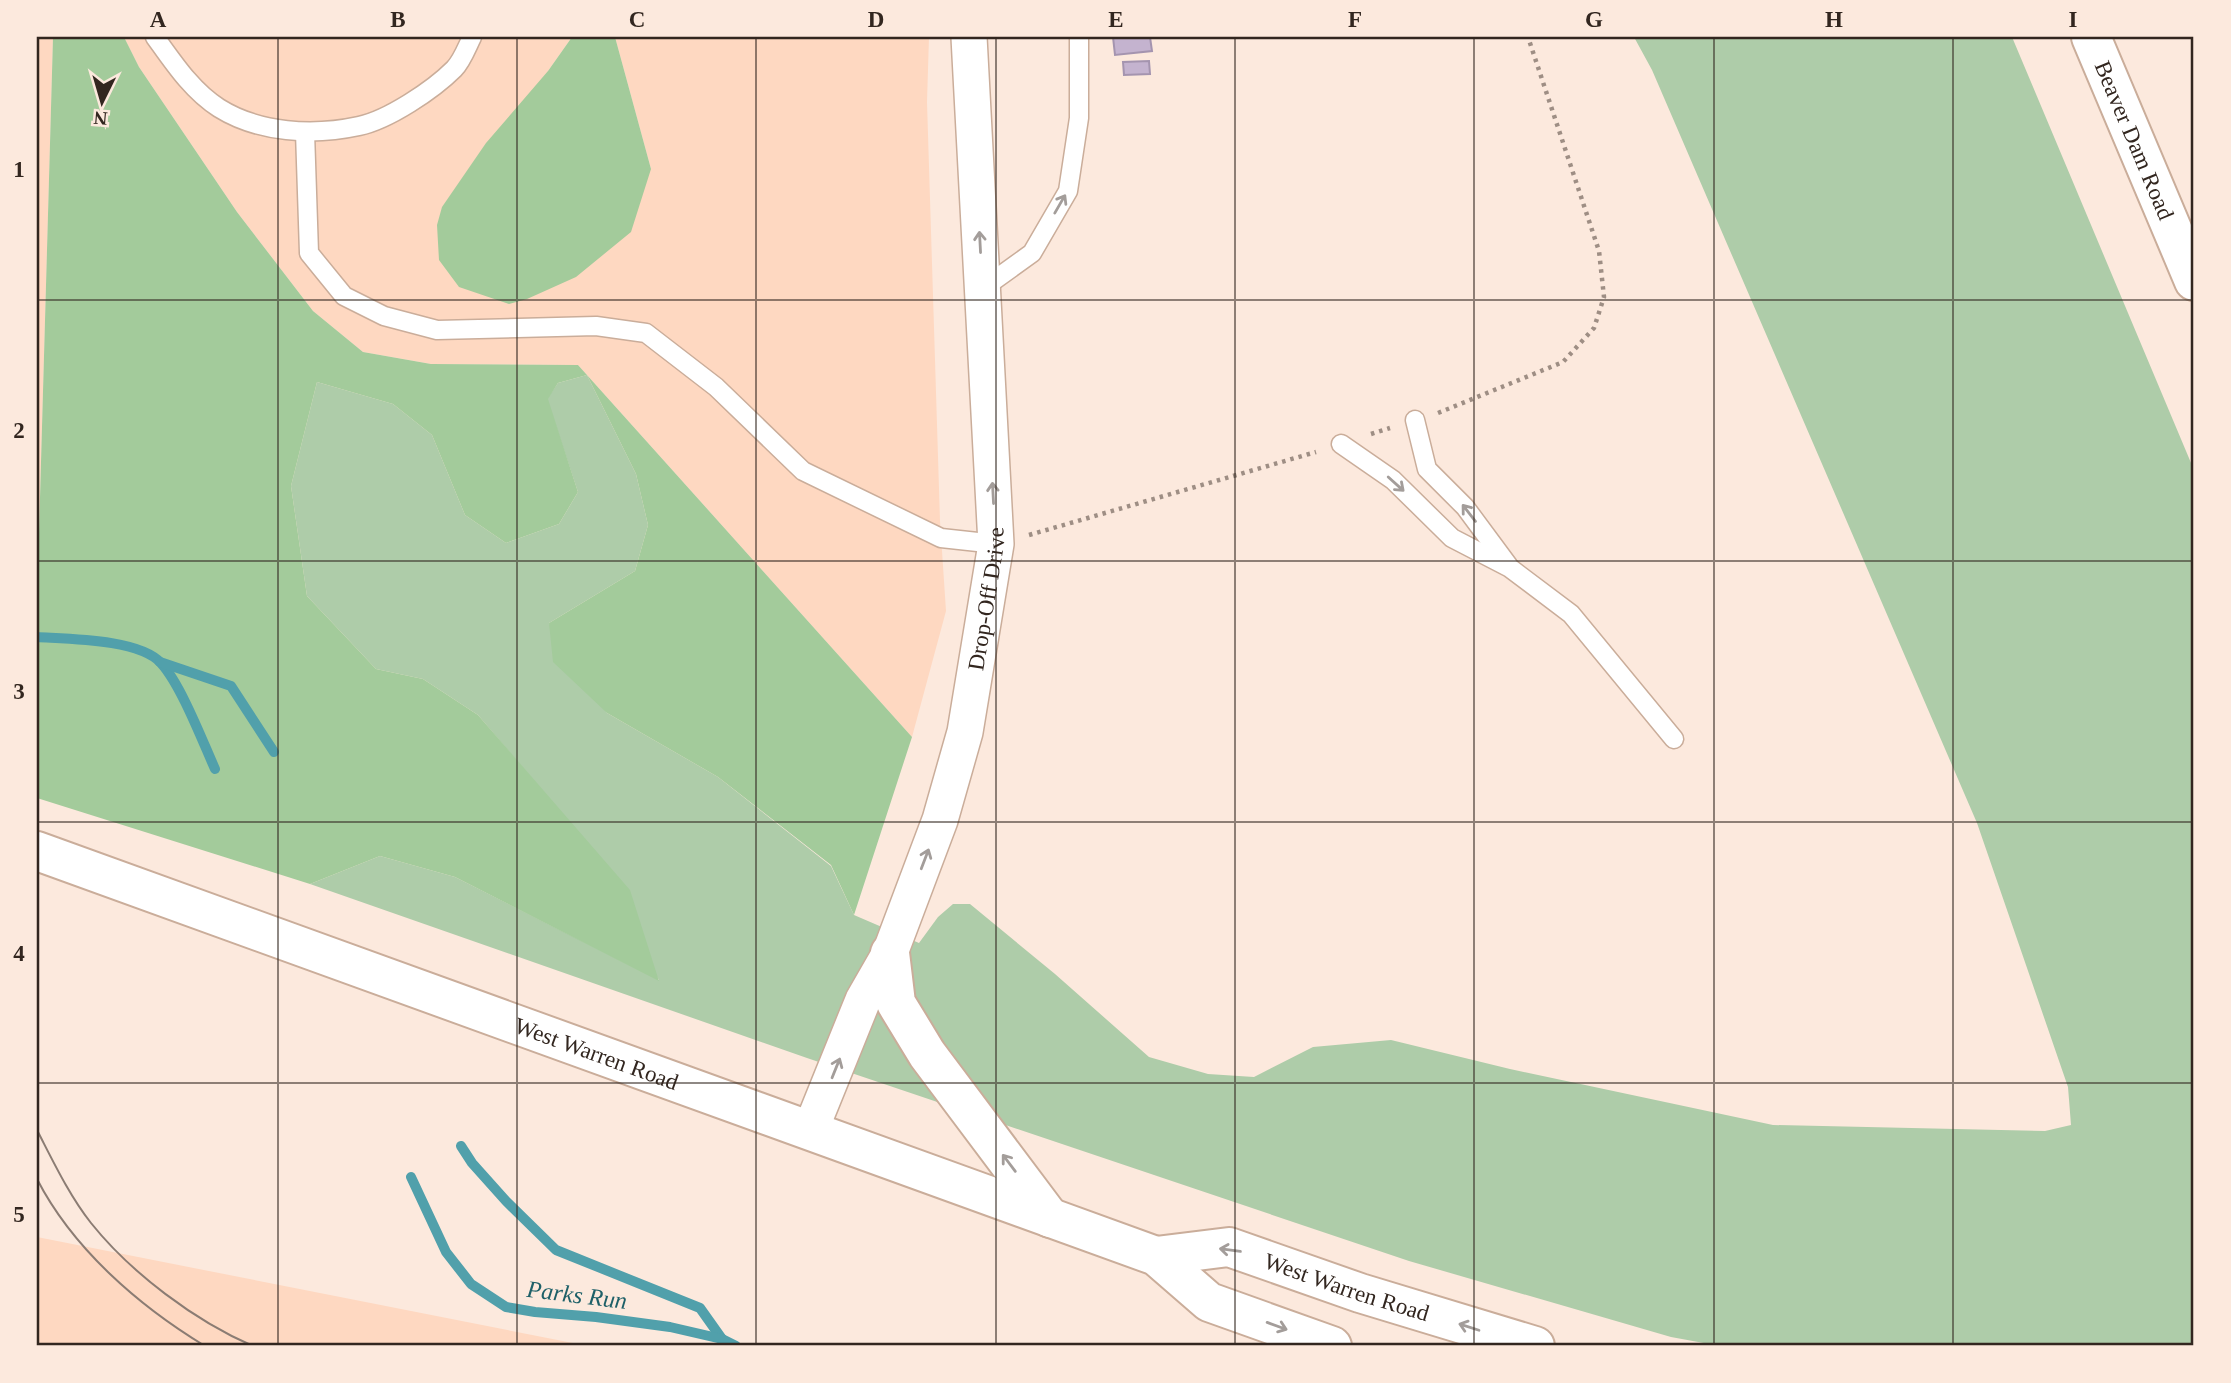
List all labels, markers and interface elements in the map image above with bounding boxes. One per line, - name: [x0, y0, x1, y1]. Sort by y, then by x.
- text: A: [150, 7, 167, 32]
- text: B: [390, 7, 406, 32]
- text: C: [629, 7, 645, 32]
- text: D: [868, 7, 884, 32]
- text: E: [1108, 7, 1124, 32]
- text: F: [1348, 7, 1362, 32]
- text: G: [1585, 7, 1603, 32]
- text: H: [1825, 7, 1843, 32]
- text: I: [2069, 7, 2078, 32]
- street label: Beaver Dam Road: [2090, 57, 2179, 224]
- north arrow: [66, 66, 136, 136]
- text: N: [93, 107, 108, 129]
- text: 1: [13, 157, 25, 182]
- one-way arrow: [1053, 195, 1067, 215]
- one-way arrow: [973, 231, 986, 254]
- text: 2: [13, 418, 25, 443]
- one-way arrow: [1387, 476, 1405, 492]
- one-way arrow: [986, 483, 999, 505]
- one-way arrow: [1462, 504, 1477, 523]
- street label: Drop-Off Drive: [963, 527, 1009, 672]
- text: 3: [13, 679, 25, 704]
- one-way arrow: [920, 849, 933, 871]
- text: 4: [13, 941, 25, 966]
- street label: West Warren Road: [511, 1012, 682, 1095]
- one-way arrow: [830, 1058, 843, 1079]
- one-way arrow: [1001, 1154, 1016, 1173]
- text: 5: [13, 1202, 25, 1227]
- one-way arrow: [1219, 1243, 1242, 1256]
- street label: West Warren Road: [1261, 1248, 1433, 1326]
- water label: Parks Run: [524, 1276, 629, 1314]
- one-way arrow: [1266, 1320, 1288, 1333]
- one-way arrow: [1459, 1320, 1481, 1333]

